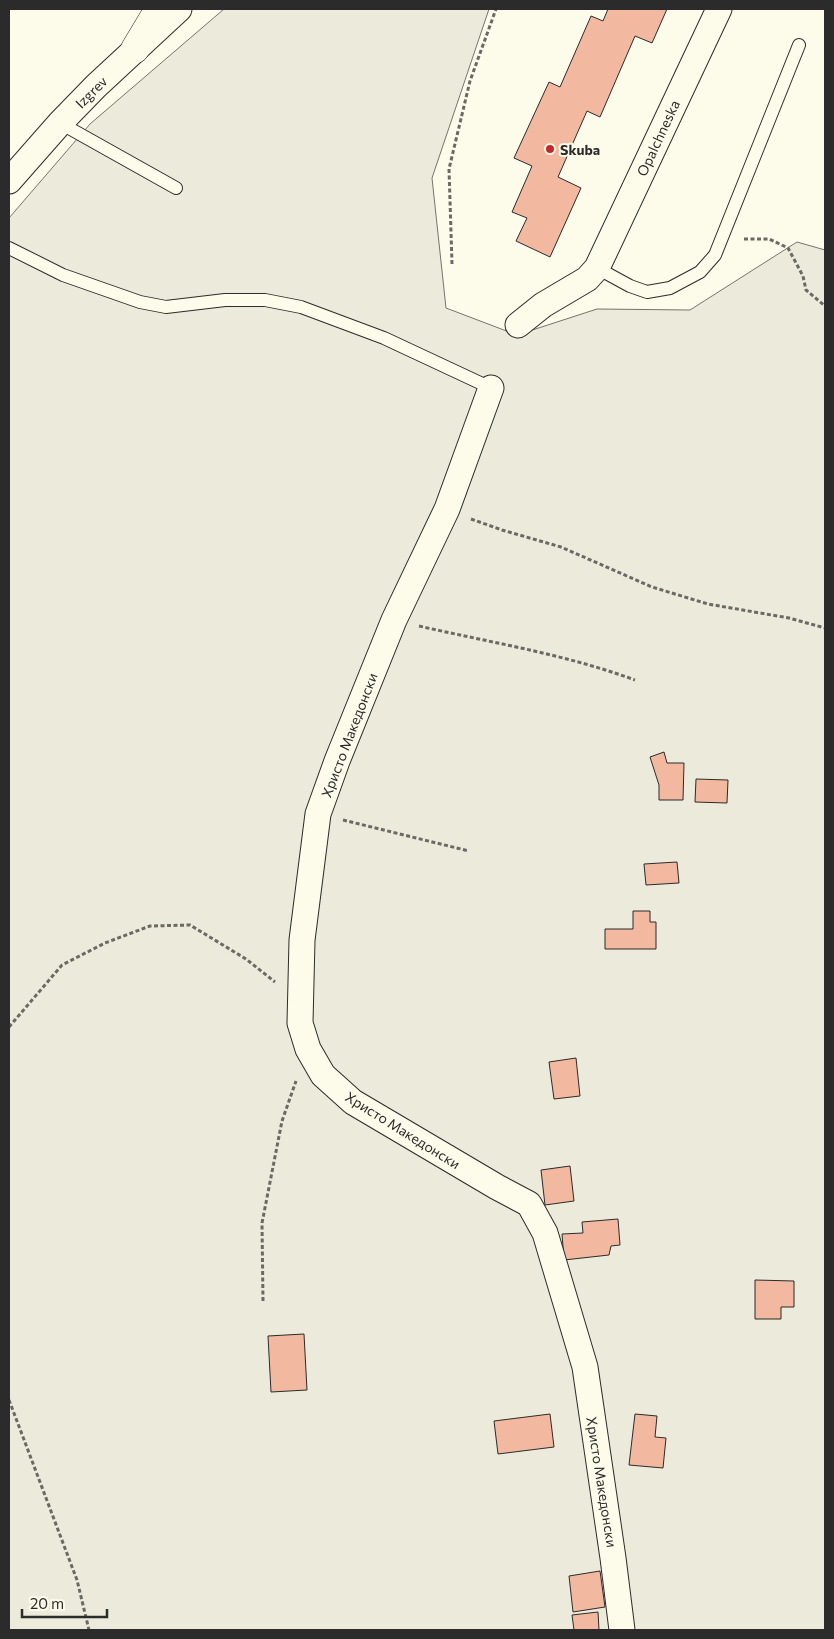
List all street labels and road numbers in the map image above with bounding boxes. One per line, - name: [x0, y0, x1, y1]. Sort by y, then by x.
- street label: Izgrev: [71, 72, 111, 112]
- street label: Opalchneska: [633, 97, 683, 179]
- street label: Христо Македонски: [317, 670, 381, 800]
- street label: Христо Македонски: [342, 1088, 464, 1172]
- street label: Христо Македонски: [583, 1415, 621, 1549]

